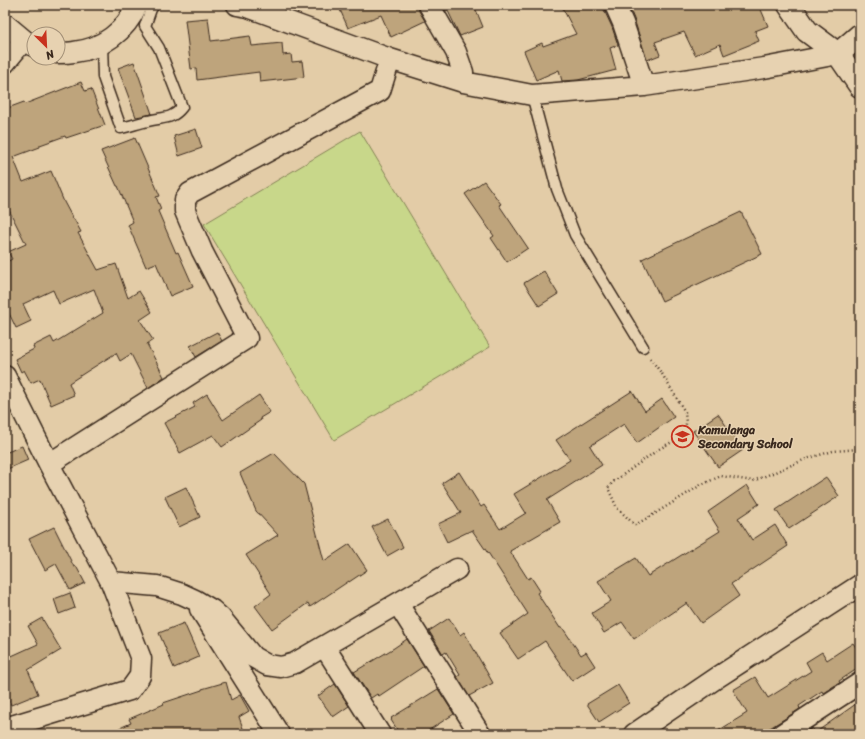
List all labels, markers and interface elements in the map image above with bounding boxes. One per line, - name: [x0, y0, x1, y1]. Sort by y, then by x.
- north arrow: [26, 26, 66, 66]
- text: N: [42, 44, 58, 65]
- place label: Kamulanga Secondary School: [697, 419, 793, 455]
- school or university icon: Kamulanga Secondary School: [670, 424, 696, 450]

